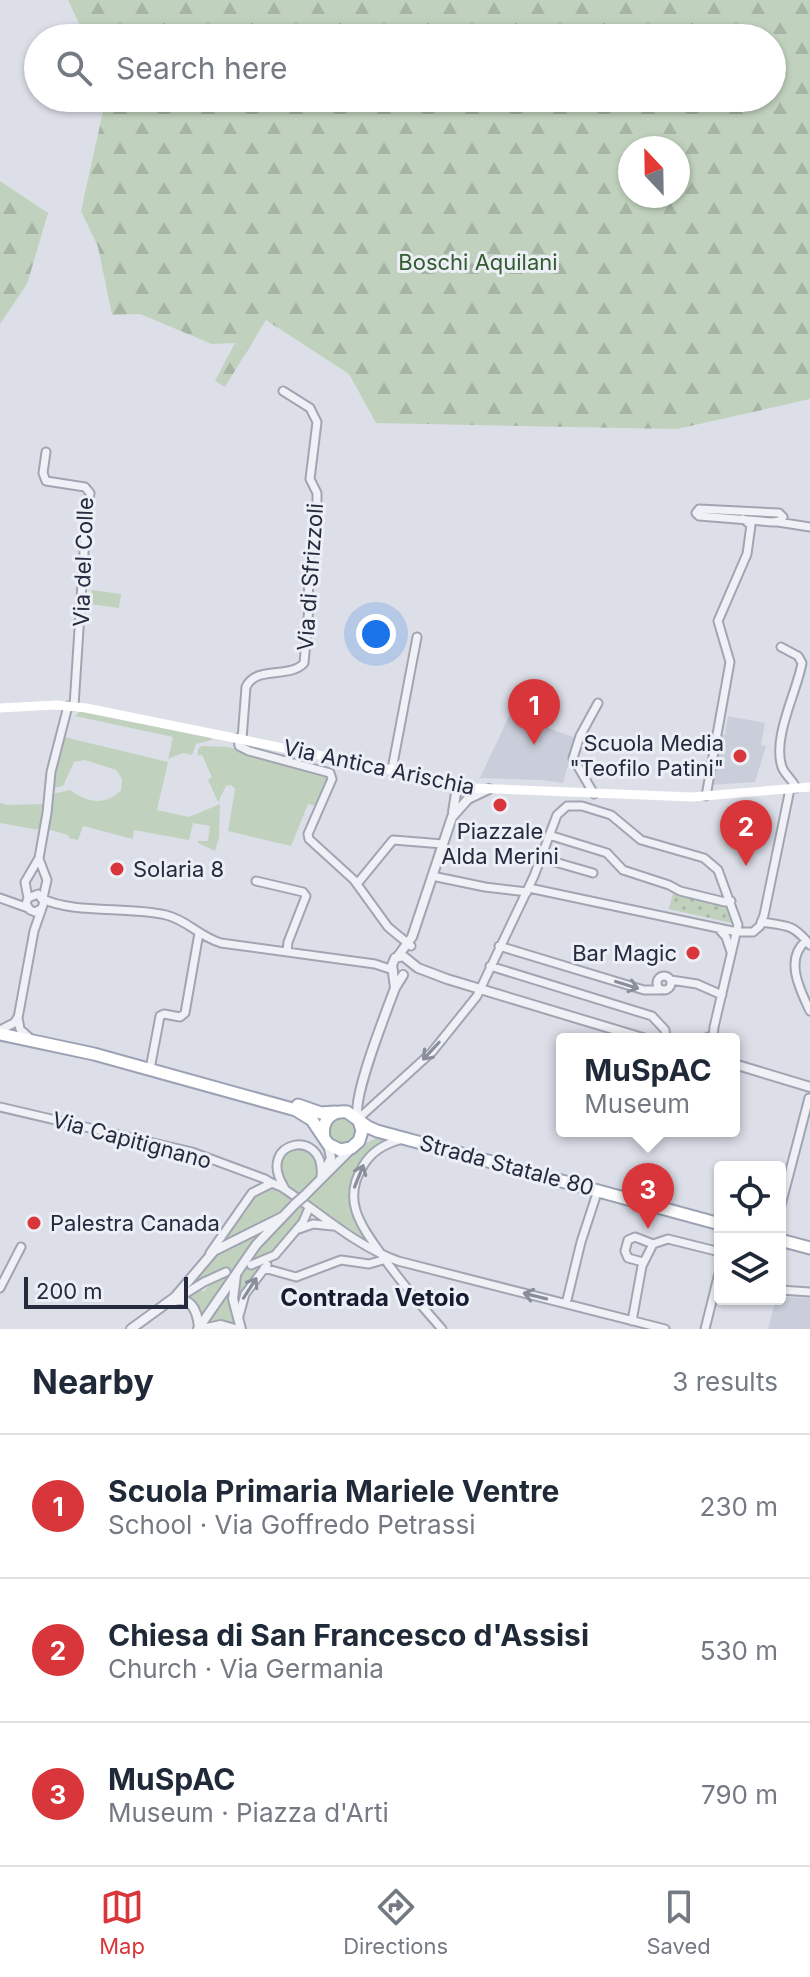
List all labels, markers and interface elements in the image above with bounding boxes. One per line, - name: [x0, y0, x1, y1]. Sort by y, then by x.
- search box: [24, 24, 786, 112]
- icon: search: [52, 46, 96, 90]
- text: Search here: [116, 50, 288, 86]
- north arrow: [618, 136, 690, 208]
- park label: Boschi Aquilani: [398, 249, 558, 275]
- street label: Via del Colle: [68, 497, 98, 627]
- street label: Via di Sfrizzoli: [292, 502, 328, 652]
- your location: [356, 614, 396, 654]
- pin: 1: [508, 679, 560, 745]
- place label: Scuola Media "Teofilo Patini": [570, 730, 724, 781]
- street label: Via Antica Arischia: [281, 734, 477, 800]
- marker: Scuola Media "Teofilo Patini": [731, 747, 749, 765]
- marker: Piazzale Alda Merini: [491, 796, 509, 814]
- pin: 2: [720, 800, 772, 866]
- place label: Piazzale Alda Merini: [441, 818, 559, 869]
- place label: Solaria 8: [133, 856, 224, 882]
- marker: Solaria 8: [108, 860, 126, 878]
- place label: Bar Magic: [572, 940, 677, 966]
- marker: Bar Magic: [684, 944, 702, 962]
- one-way arrow: [614, 978, 640, 993]
- popup: [556, 1033, 740, 1137]
- one-way arrow: [423, 1041, 441, 1061]
- text: MuSpAC: [584, 1052, 712, 1088]
- text: Museum: [584, 1088, 690, 1119]
- street label: Via Capitignano: [50, 1106, 214, 1174]
- street label: Strada Statale 80: [417, 1129, 597, 1201]
- map controls: [714, 1161, 786, 1305]
- button: locate: [714, 1161, 786, 1233]
- pin: 3: [622, 1163, 674, 1229]
- one-way arrow: [353, 1164, 367, 1189]
- place label: Palestra Canada: [50, 1210, 220, 1236]
- marker: Palestra Canada: [25, 1214, 43, 1232]
- button: layers: [714, 1233, 786, 1305]
- scale bar: [24, 1273, 188, 1309]
- one-way arrow: [241, 1277, 258, 1299]
- text: 200 m: [36, 1278, 103, 1304]
- district label: Contrada Vetoio: [280, 1283, 470, 1312]
- one-way arrow: [522, 1288, 548, 1303]
- text: Nearby: [32, 1361, 154, 1402]
- text: 3 results: [672, 1366, 778, 1397]
- text: Scuola Primaria Mariele Ventre: [108, 1473, 559, 1509]
- text: 1: [52, 1491, 64, 1522]
- text: 230 m: [700, 1491, 778, 1522]
- text: School · Via Goffredo Petrassi: [108, 1509, 475, 1540]
- text: Chiesa di San Francesco d'Assisi: [108, 1617, 589, 1653]
- text: 2: [50, 1635, 66, 1666]
- text: 530 m: [700, 1635, 778, 1666]
- text: Church · Via Germania: [108, 1653, 384, 1684]
- text: MuSpAC: [108, 1761, 236, 1797]
- text: 3: [50, 1779, 66, 1810]
- text: 790 m: [701, 1779, 778, 1810]
- text: Museum · Piazza d'Arti: [108, 1797, 389, 1828]
- tab: Map: [99, 1885, 145, 1959]
- tab: Directions: [343, 1885, 448, 1959]
- tab: Saved: [646, 1885, 711, 1959]

